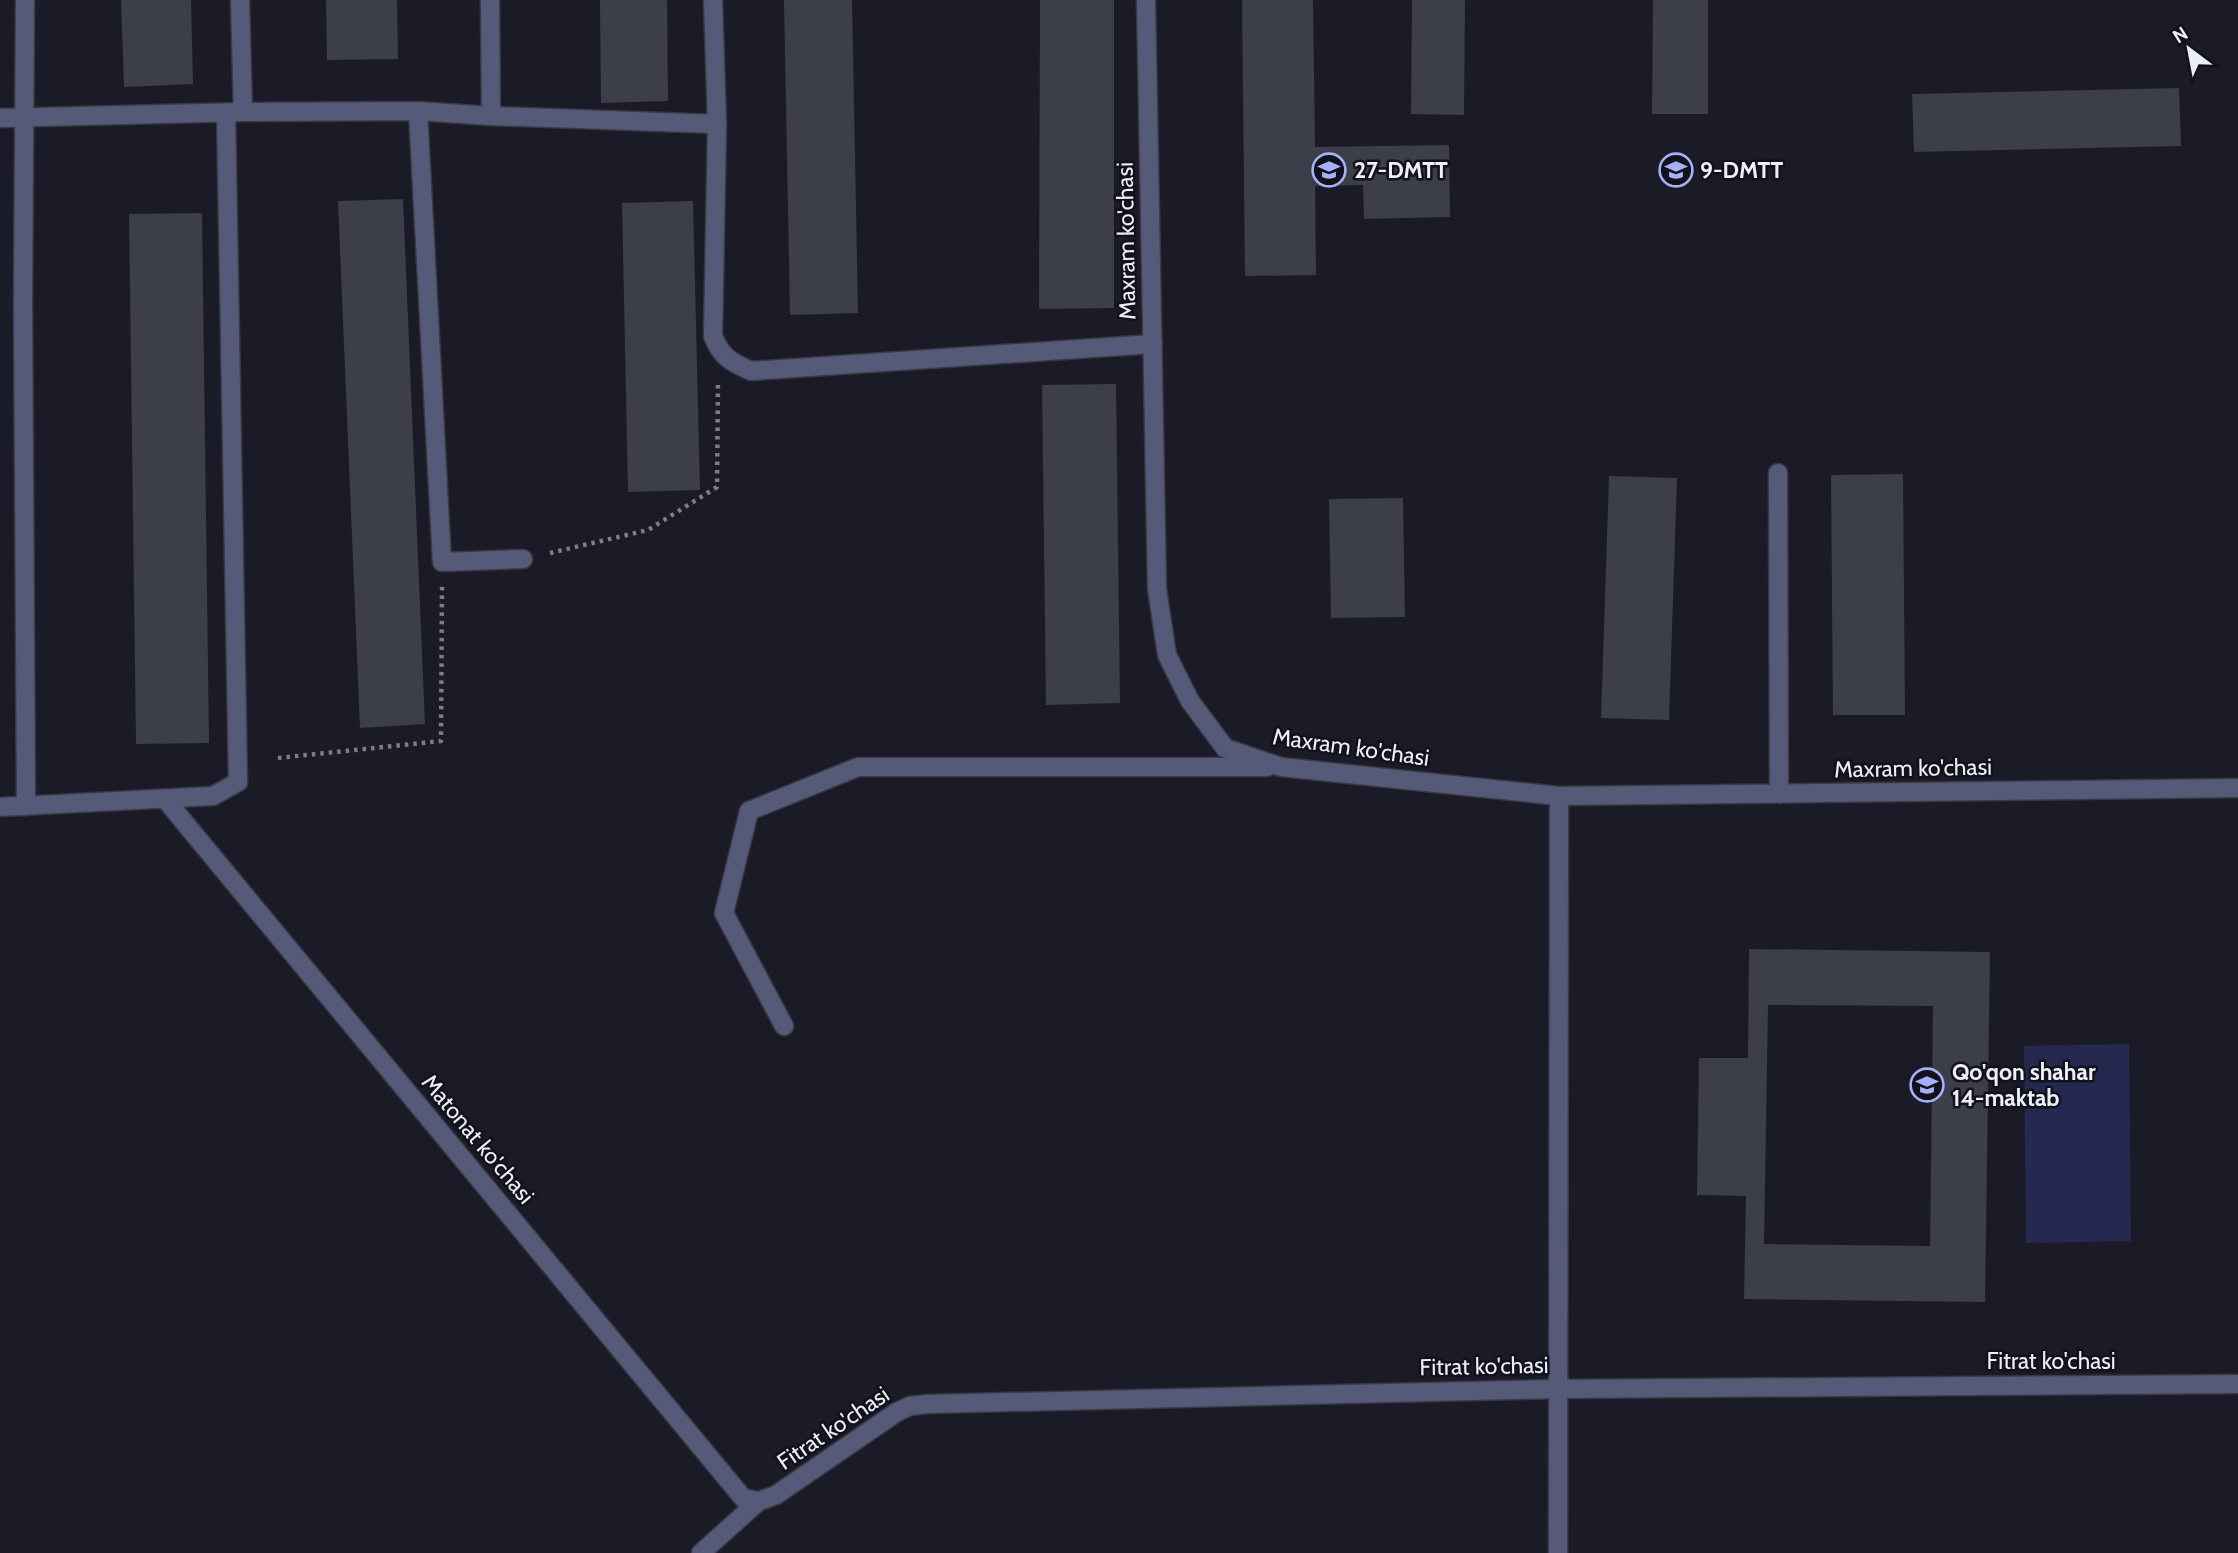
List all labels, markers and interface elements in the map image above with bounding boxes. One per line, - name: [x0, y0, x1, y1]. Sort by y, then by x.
- north arrow: [2154, 14, 2224, 84]
- text: N: [2168, 22, 2192, 48]
- school or university icon: 27-DMTT: [1310, 151, 1348, 189]
- school or university icon: 9-DMTT: [1657, 151, 1695, 189]
- place label: 27-DMTT: [1354, 156, 1448, 184]
- place label: 9-DMTT: [1700, 156, 1783, 184]
- street label: Maxram ko'chasi: [1111, 162, 1141, 320]
- street label: Maxram ko'chasi: [1271, 722, 1431, 772]
- street label: Maxram ko'chasi: [1834, 753, 1992, 783]
- place label: Qo'qon shahar 14-maktab: [1952, 1058, 2096, 1112]
- school or university icon: Qo'qon shahar 14-maktab: [1908, 1066, 1946, 1104]
- street label: Matonat ko'chasi: [416, 1069, 540, 1209]
- street label: Fitrat ko'chasi: [1986, 1347, 2116, 1375]
- street label: Fitrat ko'chasi: [1419, 1351, 1549, 1381]
- street label: Fitrat ko'chasi: [772, 1380, 894, 1476]

